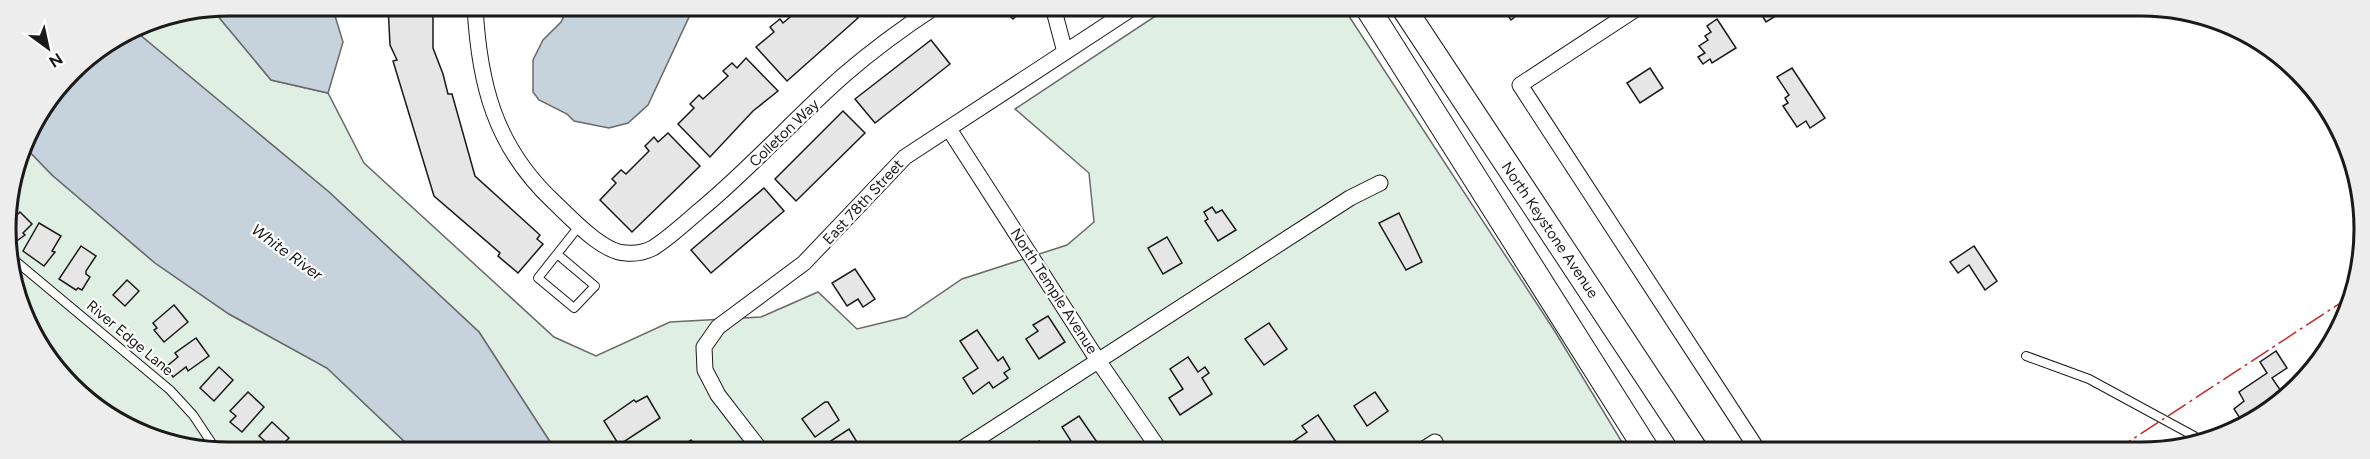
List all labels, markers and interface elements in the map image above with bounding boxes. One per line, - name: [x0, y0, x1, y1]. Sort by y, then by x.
- north arrow: [18, 18, 78, 78]
- text: N: [46, 49, 66, 71]
- street label: Colleton Way: [745, 95, 823, 171]
- street label: East 78th Street: [819, 155, 907, 248]
- street label: North Keystone Avenue: [1498, 159, 1602, 301]
- water label: White River: [248, 220, 327, 284]
- street label: North Temple Avenue: [1007, 225, 1101, 357]
- street label: River Edge Lane: [83, 296, 177, 380]

